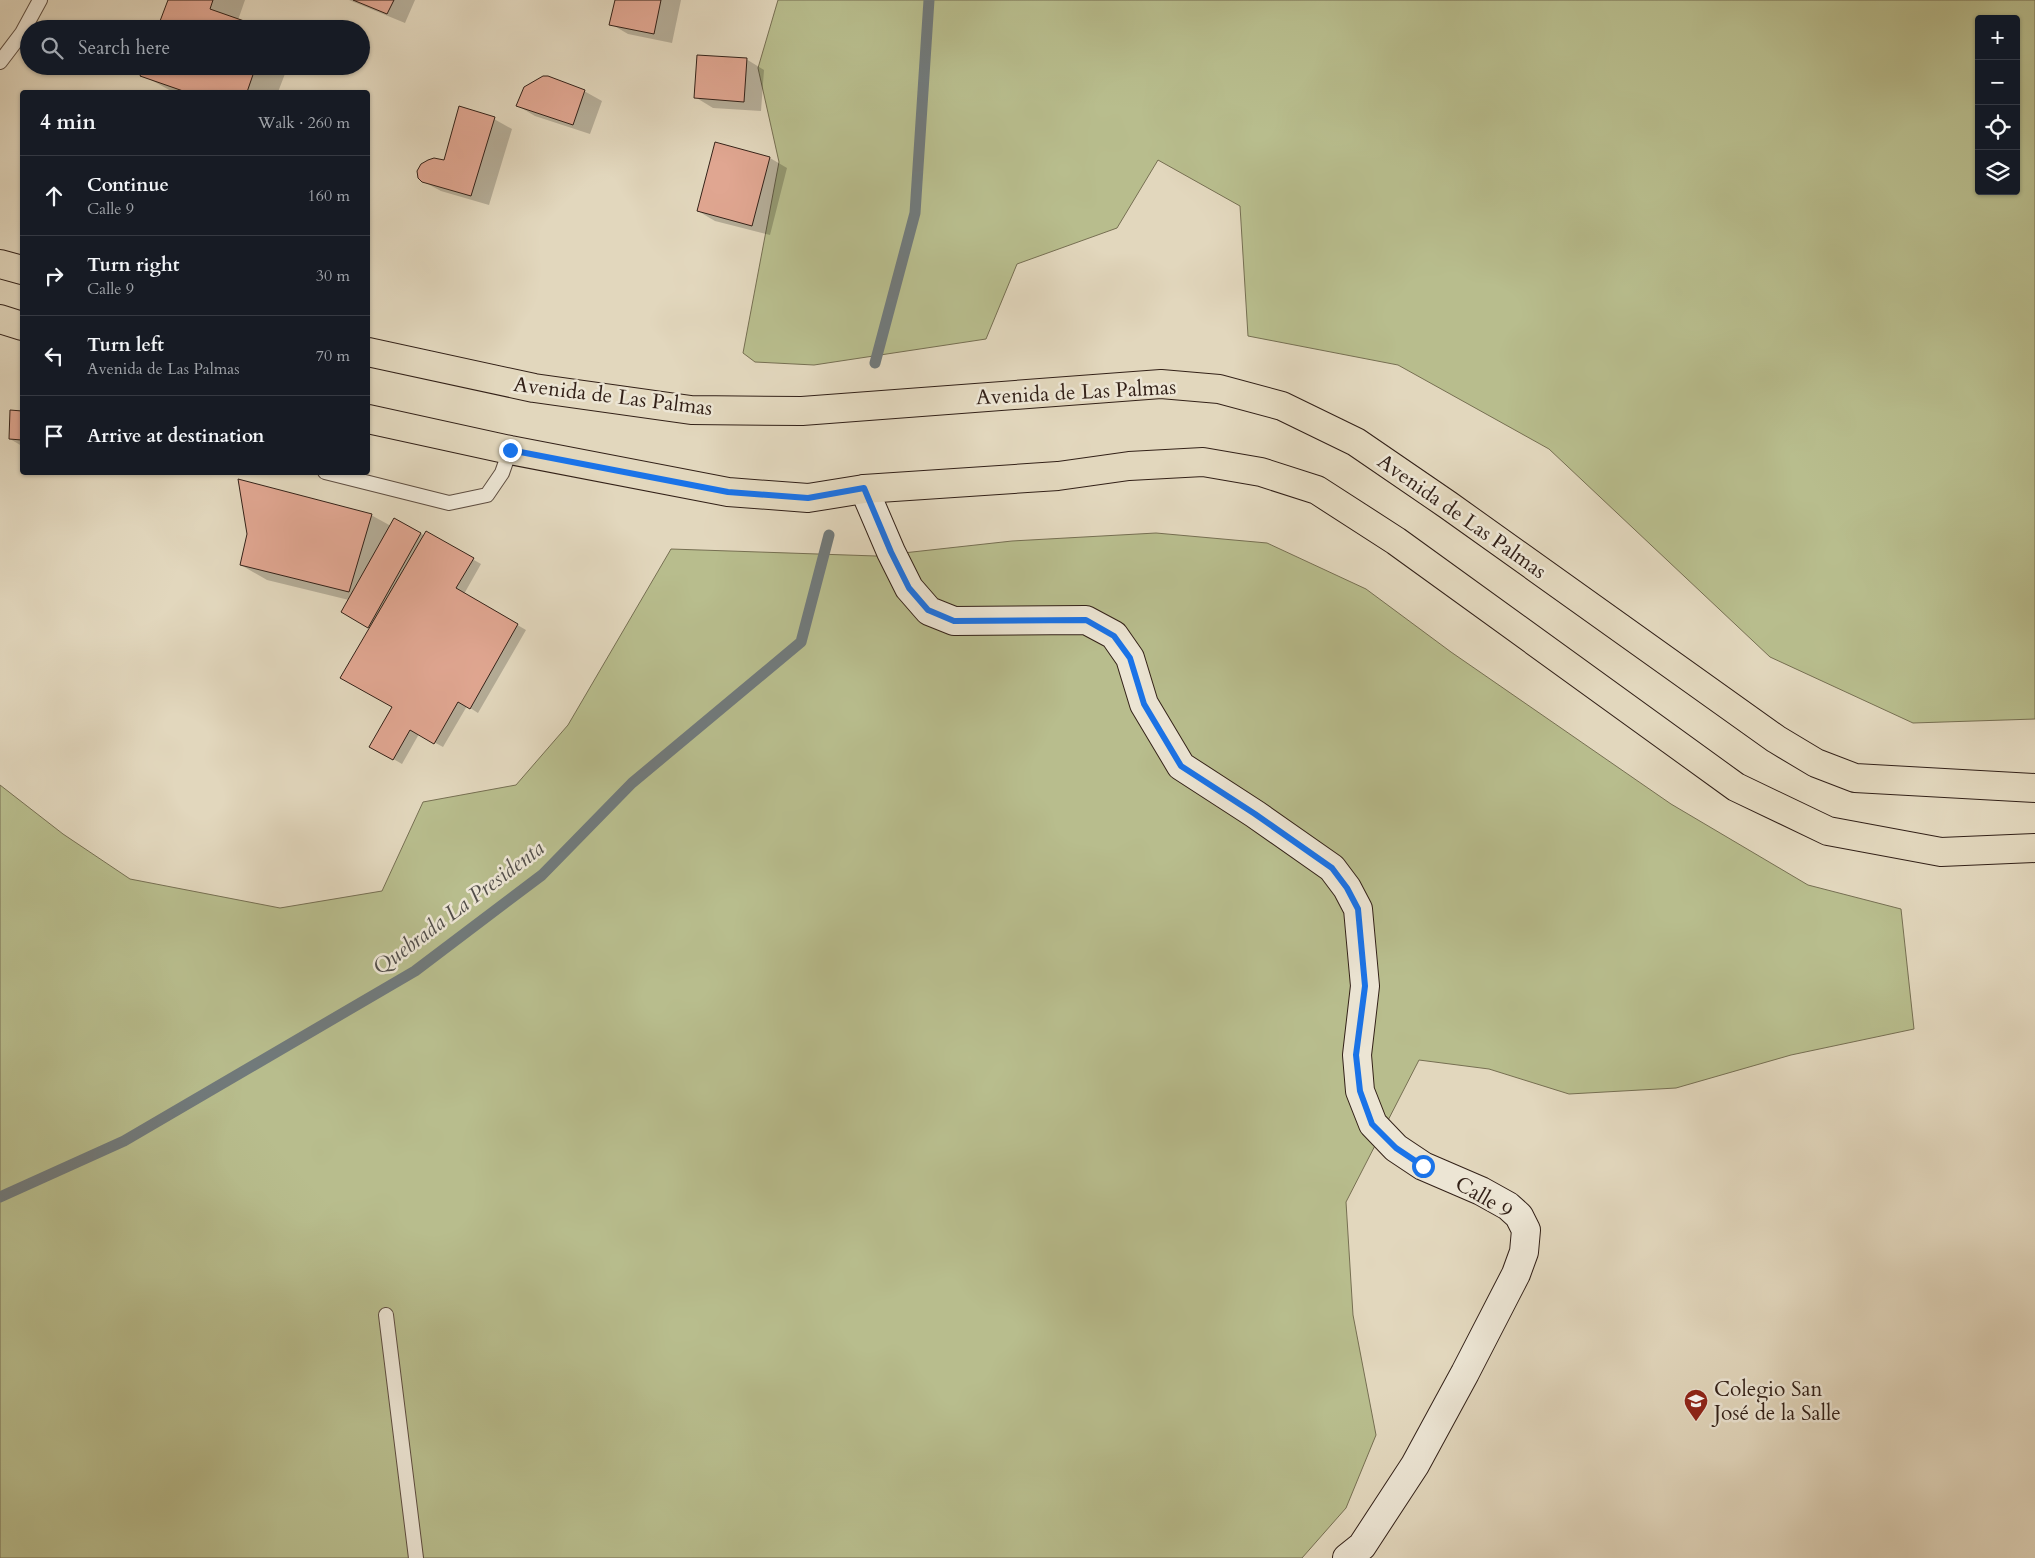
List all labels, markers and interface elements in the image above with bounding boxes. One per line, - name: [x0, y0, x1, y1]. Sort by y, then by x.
- map controls: [1975, 15, 2020, 195]
- button: +: [1975, 15, 2020, 60]
- search box: [20, 20, 370, 75]
- icon: search: [38, 34, 66, 62]
- text: Search here: [78, 35, 170, 61]
- button: −: [1975, 60, 2020, 105]
- button: locate: [1975, 105, 2020, 150]
- text: 4 min: [40, 108, 96, 137]
- text: Walk · 260 m: [258, 112, 350, 134]
- button: layers: [1975, 150, 2020, 195]
- text: Continue: [87, 172, 169, 198]
- icon: ahead: [40, 182, 68, 210]
- text: 160 m: [308, 185, 350, 207]
- text: Calle 9: [87, 198, 134, 220]
- text: Turn right: [87, 252, 179, 278]
- icon: right: [40, 262, 68, 290]
- text: 30 m: [316, 265, 350, 287]
- text: Calle 9: [87, 278, 134, 300]
- text: Turn left: [87, 332, 164, 358]
- icon: left: [40, 342, 68, 370]
- text: 70 m: [316, 345, 350, 367]
- text: Avenida de Las Palmas: [87, 358, 240, 380]
- street label: Avenida de Las Palmas: [512, 370, 714, 423]
- street label: Avenida de Las Palmas: [975, 373, 1177, 412]
- icon: arrive: [40, 422, 68, 450]
- text: Arrive at destination: [87, 423, 264, 449]
- route end: [499, 439, 522, 462]
- street label: Avenida de Las Palmas: [1371, 447, 1552, 586]
- water label: Quebrada La Presidenta: [367, 833, 550, 982]
- route start: [1412, 1155, 1435, 1178]
- street label: Calle 9: [1450, 1169, 1518, 1226]
- place label: Colegio San José de la Salle: [1711, 1375, 1841, 1428]
- school or university icon: Colegio San José de la Salle: [1683, 1388, 1709, 1422]

